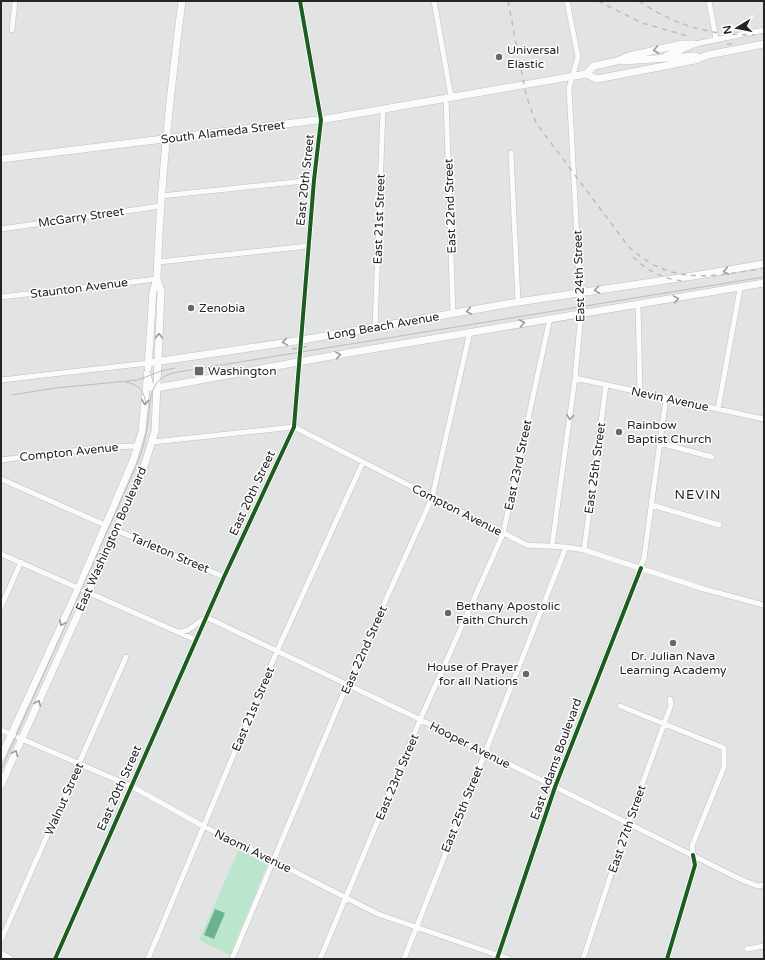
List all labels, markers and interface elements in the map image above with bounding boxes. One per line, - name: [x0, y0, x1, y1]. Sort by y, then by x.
- north arrow: [717, 8, 757, 48]
- text: N: [720, 24, 735, 35]
- place label: Universal Elastic: [507, 43, 559, 71]
- one-way arrow: [653, 45, 660, 53]
- marker: Universal Elastic: [494, 52, 504, 62]
- street label: South Alameda Street: [160, 117, 286, 147]
- street label: East 20th Street: [293, 133, 317, 227]
- street label: East 22nd Street: [441, 158, 459, 254]
- street label: East 21st Street: [370, 173, 388, 264]
- street label: McGarry Street: [37, 204, 125, 230]
- street label: East 24th Street: [570, 229, 588, 322]
- one-way arrow: [722, 266, 729, 274]
- street label: Staunton Avenue: [29, 275, 129, 301]
- one-way arrow: [594, 285, 600, 294]
- one-way arrow: [673, 295, 679, 303]
- place label: Zenobia: [199, 301, 245, 315]
- marker: Zenobia: [186, 303, 196, 313]
- one-way arrow: [466, 307, 472, 315]
- street label: Long Beach Avenue: [326, 309, 440, 343]
- one-way arrow: [519, 319, 525, 328]
- one-way arrow: [155, 333, 163, 339]
- one-way arrow: [282, 338, 289, 346]
- one-way arrow: [335, 351, 341, 360]
- place label: Washington: [208, 364, 276, 378]
- marker: Washington: [193, 365, 205, 377]
- street label: Nevin Avenue: [630, 384, 710, 414]
- one-way arrow: [141, 399, 150, 405]
- one-way arrow: [566, 414, 575, 420]
- street label: East 23rd Street: [502, 418, 535, 512]
- place label: Rainbow Baptist Church: [627, 418, 712, 446]
- street label: East 25th Street: [582, 421, 608, 515]
- marker: Rainbow Baptist Church: [614, 427, 624, 437]
- street label: Compton Avenue: [19, 440, 119, 464]
- street label: East 20th Street: [226, 448, 278, 538]
- street label: East Washington Boulevard: [73, 464, 149, 614]
- street label: Compton Avenue: [410, 481, 505, 539]
- district label: NEVIN: [675, 487, 721, 503]
- street label: Tarleton Street: [129, 530, 212, 576]
- place label: Bethany Apostolic Faith Church: [456, 599, 560, 627]
- street label: East 22nd Street: [338, 603, 390, 696]
- marker: Bethany Apostolic Faith Church: [443, 608, 453, 618]
- one-way arrow: [59, 618, 67, 626]
- marker: Dr. Julian Nava Learning Academy: [668, 638, 678, 648]
- place label: Dr. Julian Nava Learning Academy: [619, 649, 727, 677]
- place label: House of Prayer for all Nations: [427, 660, 518, 688]
- street label: East 21st Street: [229, 664, 277, 753]
- marker: House of Prayer for all Nations: [521, 669, 531, 679]
- street label: East Adams Boulevard: [527, 696, 585, 822]
- one-way arrow: [33, 699, 41, 706]
- street label: Hooper Avenue: [427, 719, 513, 771]
- street label: East 23rd Street: [373, 731, 422, 822]
- street label: East 20th Street: [94, 743, 144, 833]
- one-way arrow: [10, 750, 18, 758]
- street label: Walnut Street: [42, 760, 86, 837]
- street label: East 25th Street: [438, 763, 486, 854]
- street label: East 27th Street: [605, 783, 649, 875]
- street label: Naomi Avenue: [212, 826, 294, 876]

